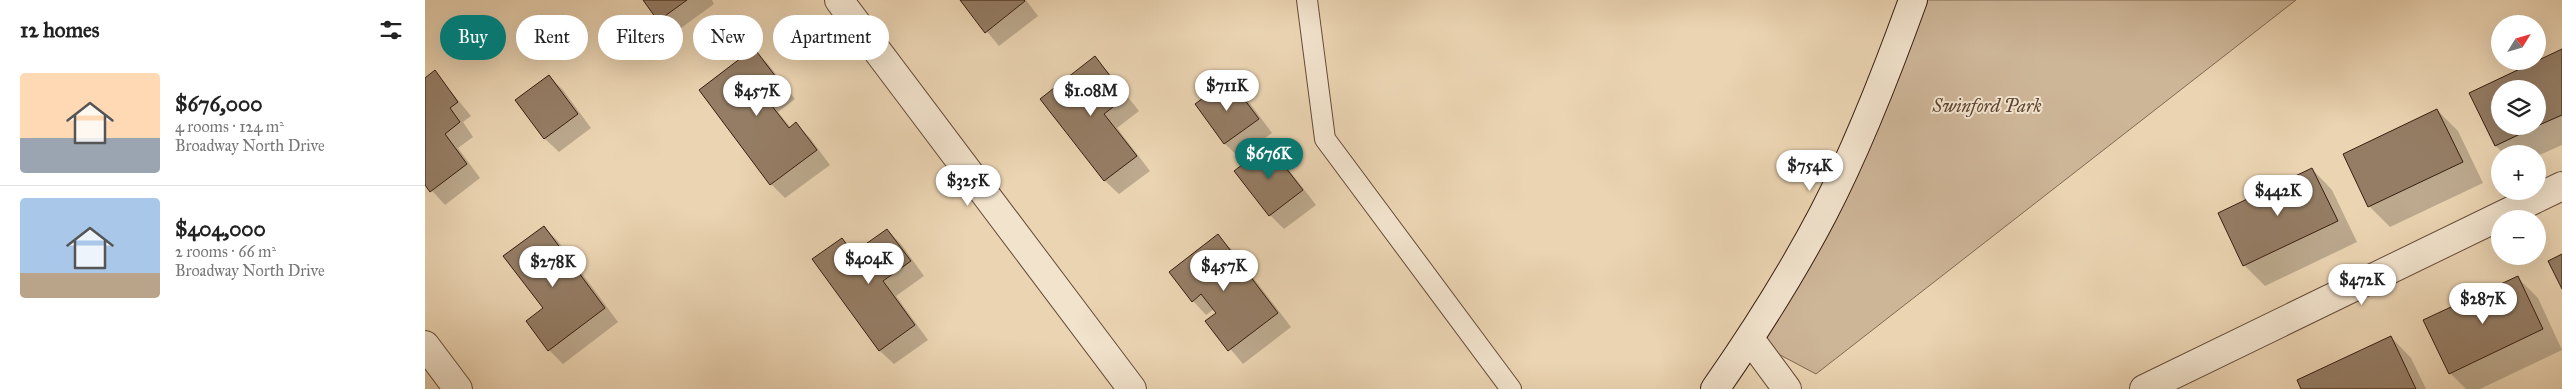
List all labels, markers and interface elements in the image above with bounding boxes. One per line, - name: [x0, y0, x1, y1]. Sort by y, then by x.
- chip: Buy: [440, 15, 506, 60]
- chip: Rent: [516, 15, 588, 60]
- chip: Filters: [598, 15, 683, 60]
- chip: New: [693, 15, 763, 60]
- chip: Apartment: [773, 15, 889, 60]
- north arrow: [2491, 15, 2546, 70]
- map controls: [2491, 15, 2546, 265]
- icon: filters: [377, 16, 405, 44]
- text: 12 homes: [20, 17, 99, 43]
- pin: $711K: [1192, 70, 1262, 112]
- pin: $457K: [722, 74, 792, 117]
- pin: $1.08M: [1050, 74, 1132, 117]
- text: $711K: [1206, 76, 1248, 95]
- button: layers: [2491, 80, 2546, 135]
- text: $457K: [734, 81, 780, 100]
- text: $1.08M: [1064, 81, 1118, 100]
- text: $676,000: [175, 91, 262, 117]
- icon: home: [60, 93, 120, 153]
- park label: Swinford Park: [1932, 95, 2041, 117]
- text: 4 rooms · 124 m²: [175, 117, 284, 136]
- text: Broadway North Drive: [175, 136, 325, 155]
- pin: $676K: [1234, 138, 1304, 180]
- text: $676K: [1246, 144, 1292, 163]
- button: +: [2491, 145, 2546, 200]
- pin: $754K: [1775, 150, 1845, 192]
- text: $754K: [1787, 156, 1833, 175]
- pin: $325K: [933, 164, 1003, 207]
- text: $325K: [947, 171, 989, 190]
- pin: $442K: [2243, 174, 2313, 217]
- text: $442K: [2255, 181, 2301, 200]
- button: −: [2491, 210, 2546, 265]
- text: $404,000: [175, 216, 266, 242]
- icon: home: [60, 218, 120, 278]
- text: 2 rooms · 66 m²: [175, 242, 276, 261]
- pin: $404K: [834, 242, 904, 285]
- pin: $278K: [518, 246, 588, 288]
- text: $404K: [845, 249, 893, 268]
- pin: $457K: [1189, 250, 1259, 292]
- text: $278K: [530, 252, 576, 271]
- text: $457K: [1201, 256, 1247, 275]
- text: Broadway North Drive: [175, 261, 325, 280]
- pin: $472K: [2327, 264, 2397, 306]
- text: $472K: [2339, 270, 2385, 289]
- pin: $287K: [2448, 282, 2518, 325]
- text: $287K: [2460, 289, 2506, 308]

